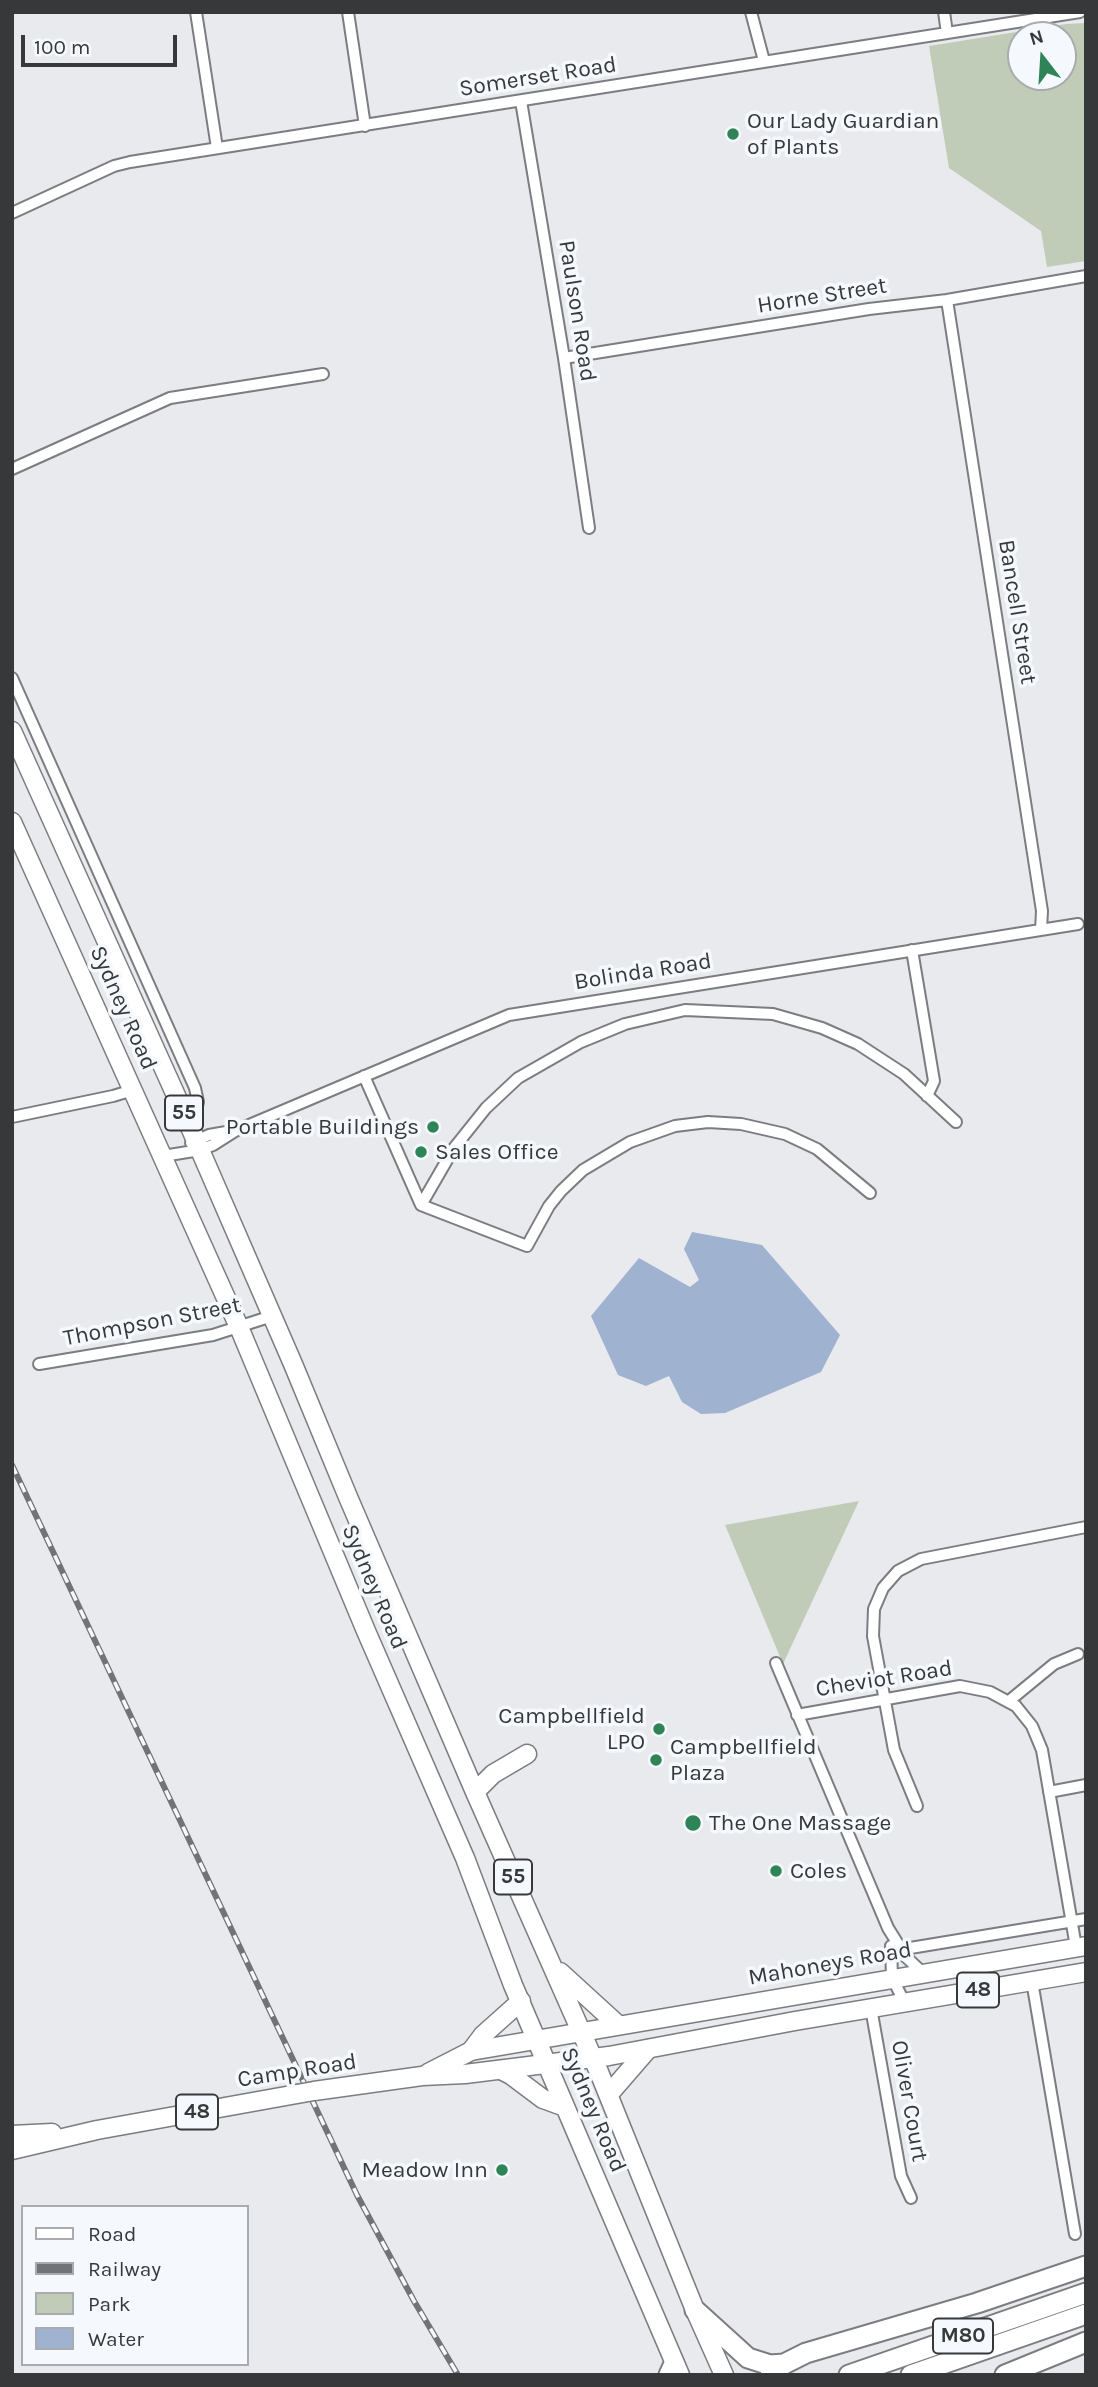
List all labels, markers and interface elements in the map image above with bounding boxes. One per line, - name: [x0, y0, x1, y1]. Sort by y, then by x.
- scale bar: [24, 21, 180, 65]
- north arrow: [1007, 21, 1077, 91]
- text: N: [1027, 25, 1046, 50]
- text: 100 m: [34, 35, 91, 59]
- street label: Somerset Road: [457, 51, 619, 103]
- place label: Our Lady Guardian of Plants: [747, 107, 939, 161]
- marker: Our Lady Guardian of Plants: [725, 126, 741, 142]
- street label: Paulson Road: [552, 238, 602, 384]
- street label: Horne Street: [755, 272, 889, 320]
- street label: Bancell Street: [992, 538, 1042, 686]
- street label: Sydney Road: [83, 942, 163, 1074]
- street label: Bolinda Road: [572, 948, 714, 996]
- road number: 55: [165, 1096, 203, 1130]
- place label: Portable Buildings: [226, 1113, 419, 1141]
- marker: Portable Buildings: [425, 1119, 441, 1135]
- place label: Sales Office: [435, 1138, 559, 1166]
- marker: Sales Office: [413, 1144, 429, 1160]
- street label: Thompson Street: [61, 1291, 243, 1353]
- street label: Sydney Road: [335, 1520, 413, 1654]
- street label: Cheviot Road: [814, 1655, 954, 1703]
- place label: Campbellfield LPO: [498, 1702, 645, 1756]
- marker: Campbellfield LPO: [651, 1721, 667, 1737]
- place label: Campbellfield Plaza: [670, 1733, 817, 1787]
- marker: Campbellfield Plaza: [648, 1752, 664, 1768]
- place label: The One Massage: [709, 1809, 891, 1837]
- marker: The One Massage: [683, 1813, 703, 1833]
- place label: Coles: [790, 1857, 847, 1885]
- road number: 55: [494, 1860, 532, 1895]
- marker: Coles: [768, 1863, 784, 1879]
- street label: Mahoneys Road: [746, 1936, 914, 1992]
- road number: 48: [957, 1972, 999, 2008]
- street label: Oliver Court: [885, 2038, 933, 2164]
- street label: Sydney Road: [554, 2043, 632, 2177]
- street label: Camp Road: [236, 2048, 358, 2094]
- road number: 48: [176, 2094, 218, 2130]
- place label: Meadow Inn: [362, 2156, 488, 2184]
- marker: Meadow Inn: [494, 2162, 510, 2178]
- legend: [21, 2205, 248, 2366]
- text: Road: [88, 2222, 136, 2246]
- text: Railway: [88, 2257, 161, 2281]
- text: Park: [88, 2292, 131, 2316]
- road number: M80: [933, 2318, 993, 2354]
- text: Water: [88, 2327, 144, 2351]

